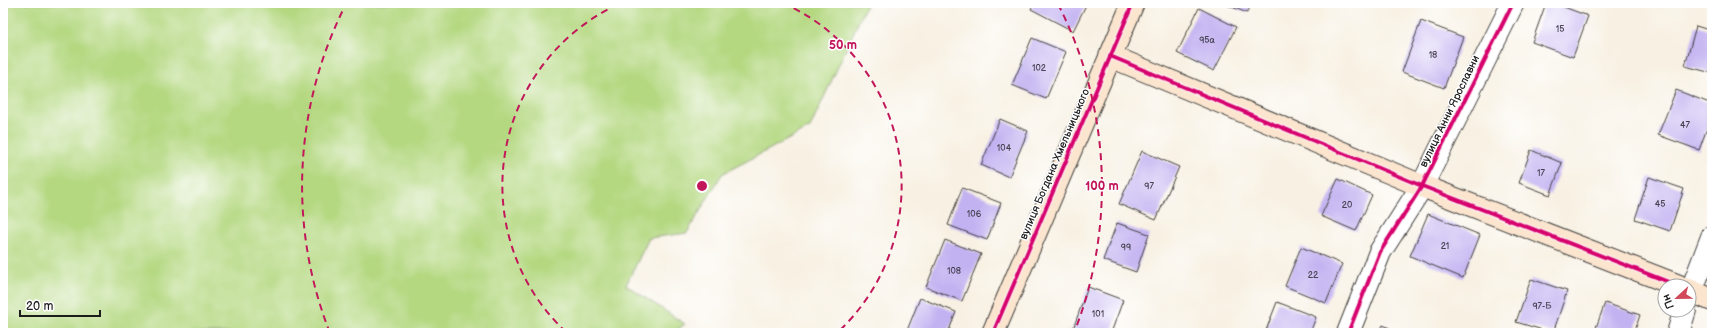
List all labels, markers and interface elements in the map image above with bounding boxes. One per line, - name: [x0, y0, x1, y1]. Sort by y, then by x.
- house number: 15: [1556, 24, 1564, 35]
- house number: 95а: [1199, 35, 1216, 46]
- text: 50 m: [829, 38, 857, 53]
- house number: 18: [1429, 50, 1437, 61]
- street label: вулиця Анни Ярославни: [1417, 53, 1482, 169]
- house number: 102: [1032, 63, 1047, 74]
- street label: вулиця Богдана Хмельницького: [1017, 87, 1092, 242]
- house number: 47: [1680, 120, 1691, 131]
- house number: 104: [997, 143, 1012, 154]
- house number: 17: [1537, 168, 1546, 179]
- centre of rings: [695, 179, 709, 193]
- text: 100 m: [1085, 179, 1119, 194]
- house number: 97: [1144, 181, 1154, 192]
- house number: 45: [1655, 199, 1665, 210]
- house number: 20: [1342, 200, 1352, 211]
- house number: 106: [967, 209, 982, 220]
- house number: 21: [1441, 241, 1449, 252]
- house number: 99: [1121, 242, 1131, 253]
- house number: 108: [947, 266, 961, 277]
- house number: 22: [1308, 270, 1319, 281]
- north arrow: [1657, 278, 1697, 318]
- scale bar: [20, 292, 100, 318]
- text: Пн: [1659, 292, 1677, 311]
- text: 20 m: [26, 299, 53, 314]
- house number: 97-Б: [1532, 301, 1552, 312]
- house number: 101: [1092, 309, 1104, 320]

